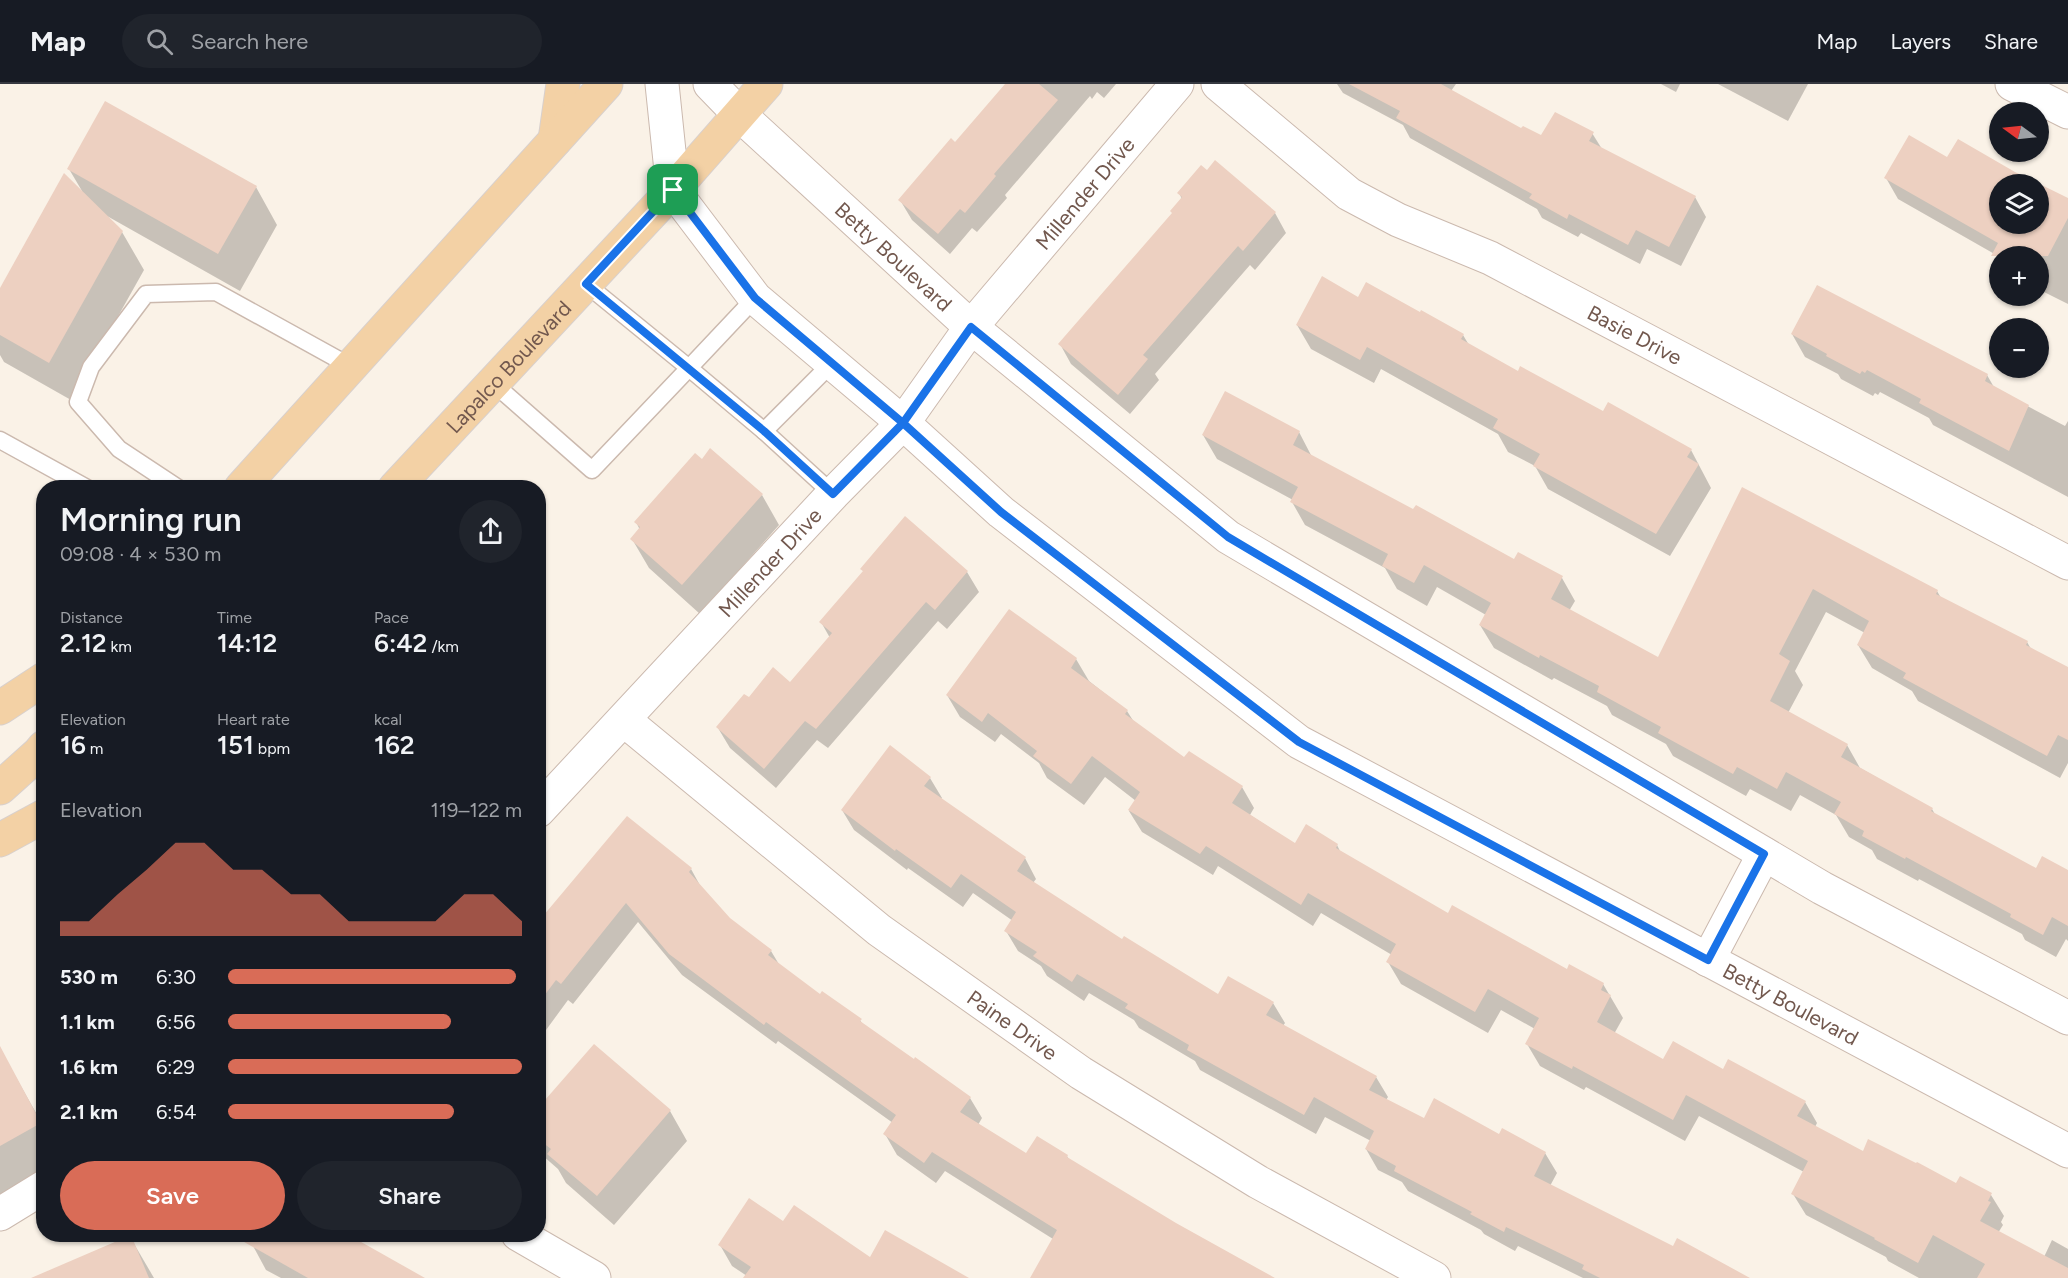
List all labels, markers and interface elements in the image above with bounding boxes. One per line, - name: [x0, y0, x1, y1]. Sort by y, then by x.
- search box: [122, 14, 542, 68]
- text: Map: [30, 24, 86, 58]
- icon: search: [143, 25, 176, 58]
- text: Search here: [191, 28, 308, 55]
- text: Map: [1817, 29, 1857, 54]
- text: Layers: [1890, 29, 1951, 54]
- text: Share: [1984, 29, 2038, 54]
- north arrow: [1989, 102, 2049, 162]
- map controls: [1989, 102, 2049, 378]
- street label: Millender Drive: [1030, 132, 1139, 254]
- pin: [647, 164, 698, 215]
- icon: arrive: [656, 173, 689, 206]
- button: layers: [1989, 174, 2049, 234]
- street label: Betty Boulevard: [830, 196, 958, 316]
- button: +: [1989, 246, 2049, 306]
- street label: Lapalco Boulevard: [441, 295, 576, 438]
- street label: Basie Drive: [1583, 299, 1687, 370]
- button: −: [1989, 318, 2049, 378]
- text: Morning run: [60, 500, 242, 539]
- button: share: [459, 500, 522, 563]
- street label: Millender Drive: [713, 502, 826, 622]
- text: 09:08 · 4 × 530 m: [60, 542, 221, 566]
- text: Distance: [60, 608, 123, 627]
- text: Time: [217, 608, 252, 627]
- text: Pace: [374, 608, 409, 627]
- text: 2.12: [60, 627, 107, 659]
- text: 14:12: [217, 627, 277, 659]
- text: 6:42: [374, 627, 427, 659]
- text: km: [107, 637, 132, 656]
- text: /km: [427, 637, 459, 656]
- text: Elevation: [60, 710, 126, 729]
- text: Heart rate: [217, 710, 290, 729]
- text: kcal: [374, 710, 402, 729]
- text: 16: [60, 729, 86, 761]
- text: 151: [217, 729, 254, 761]
- text: 162: [374, 729, 415, 761]
- text: m: [86, 739, 103, 758]
- text: bpm: [254, 739, 290, 758]
- text: Elevation: [60, 798, 142, 822]
- text: 119–122 m: [431, 798, 522, 822]
- street label: Betty Boulevard: [1719, 957, 1863, 1050]
- text: 530 m: [60, 965, 118, 989]
- text: 6:30: [156, 965, 196, 989]
- street label: Paine Drive: [963, 984, 1062, 1065]
- text: 1.1 km: [60, 1010, 115, 1034]
- text: 6:56: [156, 1010, 195, 1034]
- text: 1.6 km: [60, 1055, 118, 1079]
- text: 6:29: [156, 1055, 195, 1079]
- text: 2.1 km: [60, 1100, 118, 1124]
- text: 6:54: [156, 1100, 196, 1124]
- button: Save: [60, 1161, 285, 1230]
- button: Share: [297, 1161, 522, 1230]

